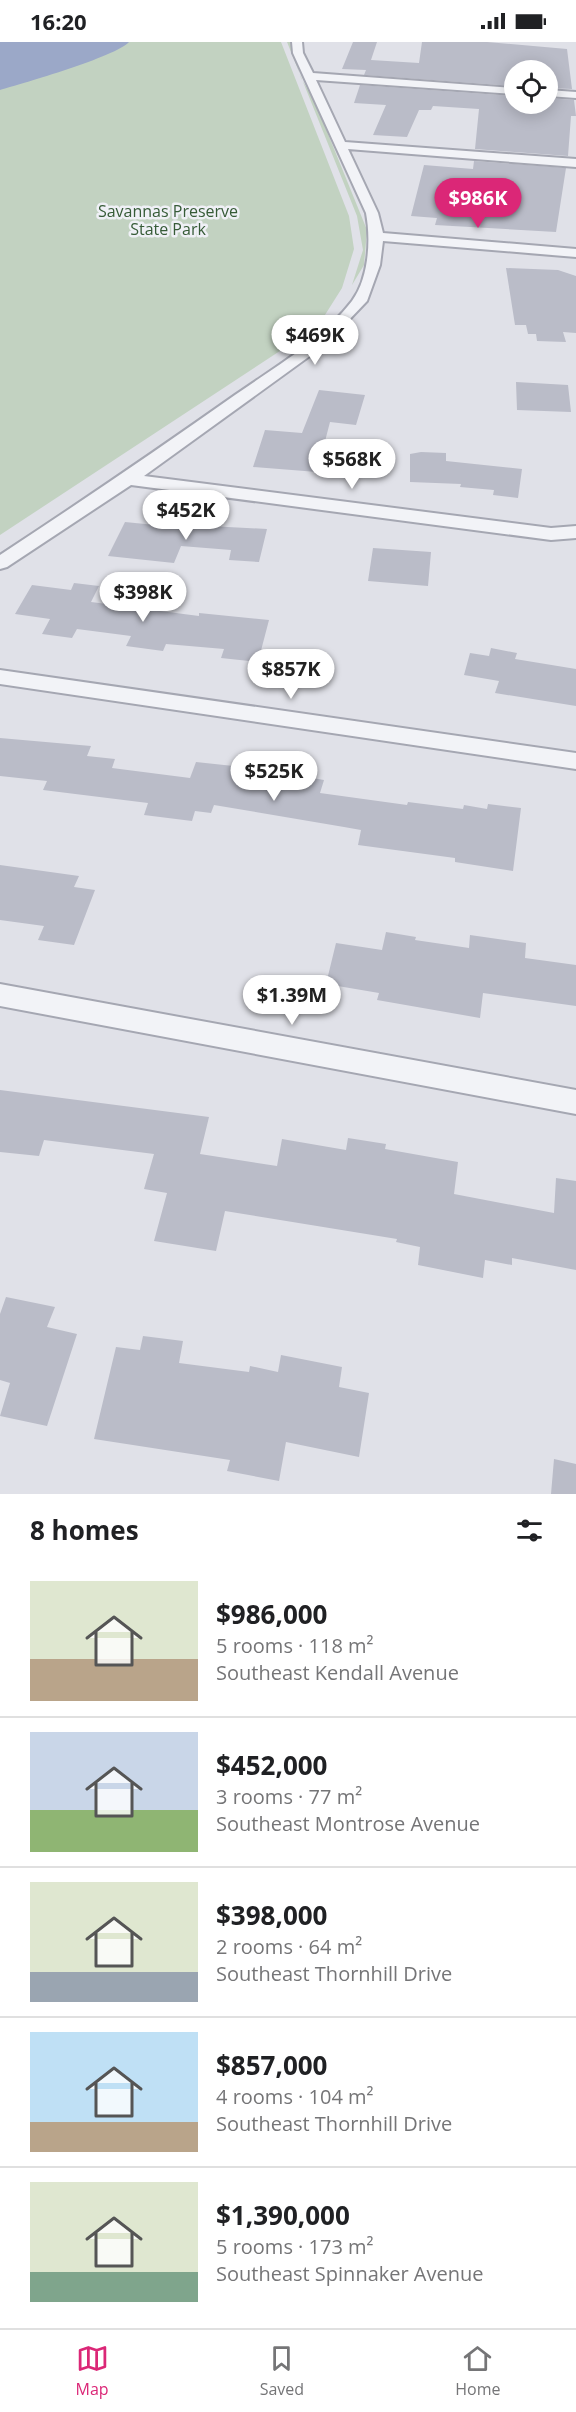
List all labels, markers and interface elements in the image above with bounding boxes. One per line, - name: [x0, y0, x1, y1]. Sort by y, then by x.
- text: 16:20: [30, 6, 87, 36]
- map controls: [504, 60, 558, 114]
- button: locate: [504, 60, 558, 114]
- pin: $986K: [436, 178, 520, 229]
- text: $986K: [448, 184, 508, 211]
- park label: Savannas Preserve State Park: [98, 200, 238, 240]
- pin: $469K: [273, 315, 357, 366]
- text: $469K: [285, 321, 345, 348]
- pin: $568K: [310, 439, 394, 490]
- text: $568K: [322, 445, 382, 472]
- pin: $452K: [144, 490, 228, 541]
- text: $452K: [156, 496, 216, 523]
- pin: $398K: [101, 572, 185, 623]
- text: $398K: [113, 578, 173, 605]
- pin: $857K: [249, 649, 333, 700]
- text: $857K: [261, 655, 321, 682]
- pin: $525K: [232, 751, 316, 802]
- text: $525K: [244, 757, 304, 784]
- pin: $1.39M: [243, 975, 341, 1026]
- text: $1.39M: [257, 981, 327, 1008]
- text: 8 homes: [30, 1512, 139, 1548]
- icon: filters: [513, 1514, 546, 1547]
- text: $986,000: [216, 1596, 327, 1632]
- icon: home: [78, 1605, 150, 1677]
- text: 5 rooms · 118 m²: [216, 1632, 374, 1659]
- text: Southeast Kendall Avenue: [216, 1659, 459, 1686]
- text: $452,000: [216, 1747, 327, 1783]
- icon: home: [78, 1756, 150, 1828]
- text: 3 rooms · 77 m²: [216, 1783, 362, 1810]
- text: Southeast Montrose Avenue: [216, 1810, 480, 1837]
- text: $398,000: [216, 1897, 327, 1933]
- icon: home: [78, 1906, 150, 1978]
- text: 2 rooms · 64 m²: [216, 1933, 362, 1960]
- text: Southeast Thornhill Drive: [216, 1960, 452, 1987]
- text: $857,000: [216, 2047, 327, 2083]
- icon: home: [78, 2056, 150, 2128]
- text: 4 rooms · 104 m²: [216, 2083, 374, 2110]
- text: Southeast Thornhill Drive: [216, 2110, 452, 2137]
- text: $1,390,000: [216, 2197, 350, 2233]
- icon: home: [78, 2206, 150, 2278]
- text: 5 rooms · 173 m²: [216, 2233, 374, 2260]
- text: Southeast Spinnaker Avenue: [216, 2260, 484, 2287]
- tab: Map: [76, 2342, 109, 2400]
- tab: Saved: [260, 2342, 304, 2400]
- tab: Home: [455, 2342, 500, 2400]

